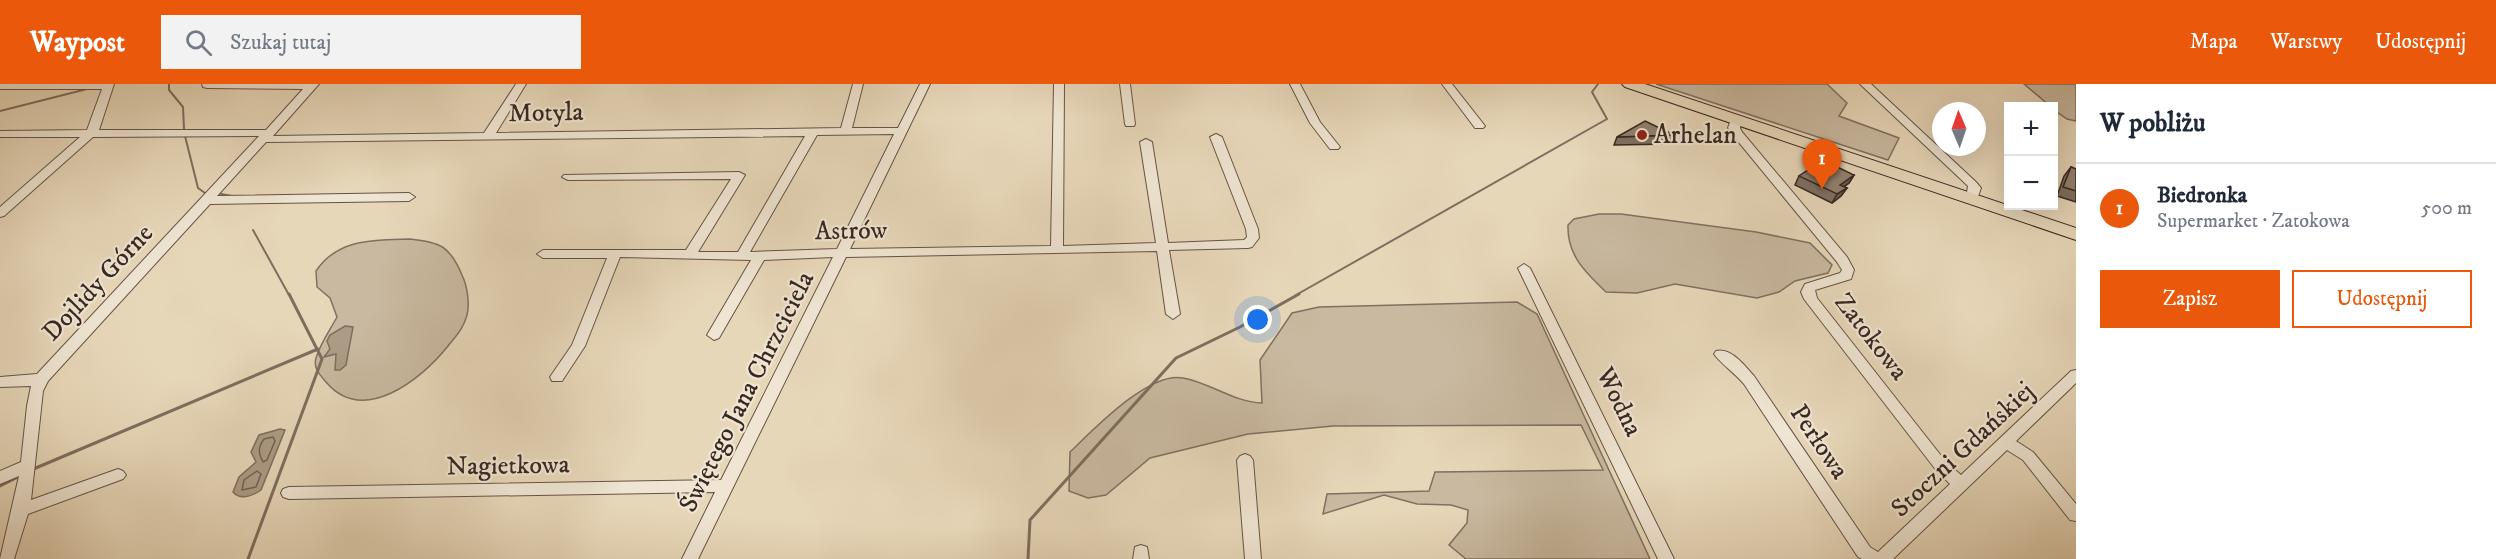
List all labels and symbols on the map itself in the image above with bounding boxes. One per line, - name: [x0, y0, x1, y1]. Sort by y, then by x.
- street label: Motyla: [508, 96, 584, 130]
- north arrow: [1932, 102, 1986, 156]
- place label: Arhelan: [1654, 119, 1737, 152]
- marker: Arhelan: [1635, 128, 1649, 142]
- pin: 1: [1802, 140, 1842, 189]
- street label: Astrów: [814, 214, 888, 248]
- street label: Dojlidy Górne: [35, 218, 161, 348]
- street label: Świętego Jana Chrzciciela: [671, 266, 822, 518]
- street label: Zatokowa: [1827, 287, 1915, 387]
- your location: [1243, 305, 1272, 334]
- street label: Wodna: [1588, 361, 1650, 442]
- street label: Stoczni Gdańskiej: [1884, 375, 2042, 525]
- street label: Perłowa: [1782, 398, 1856, 486]
- street label: Nagietkowa: [446, 448, 570, 484]

